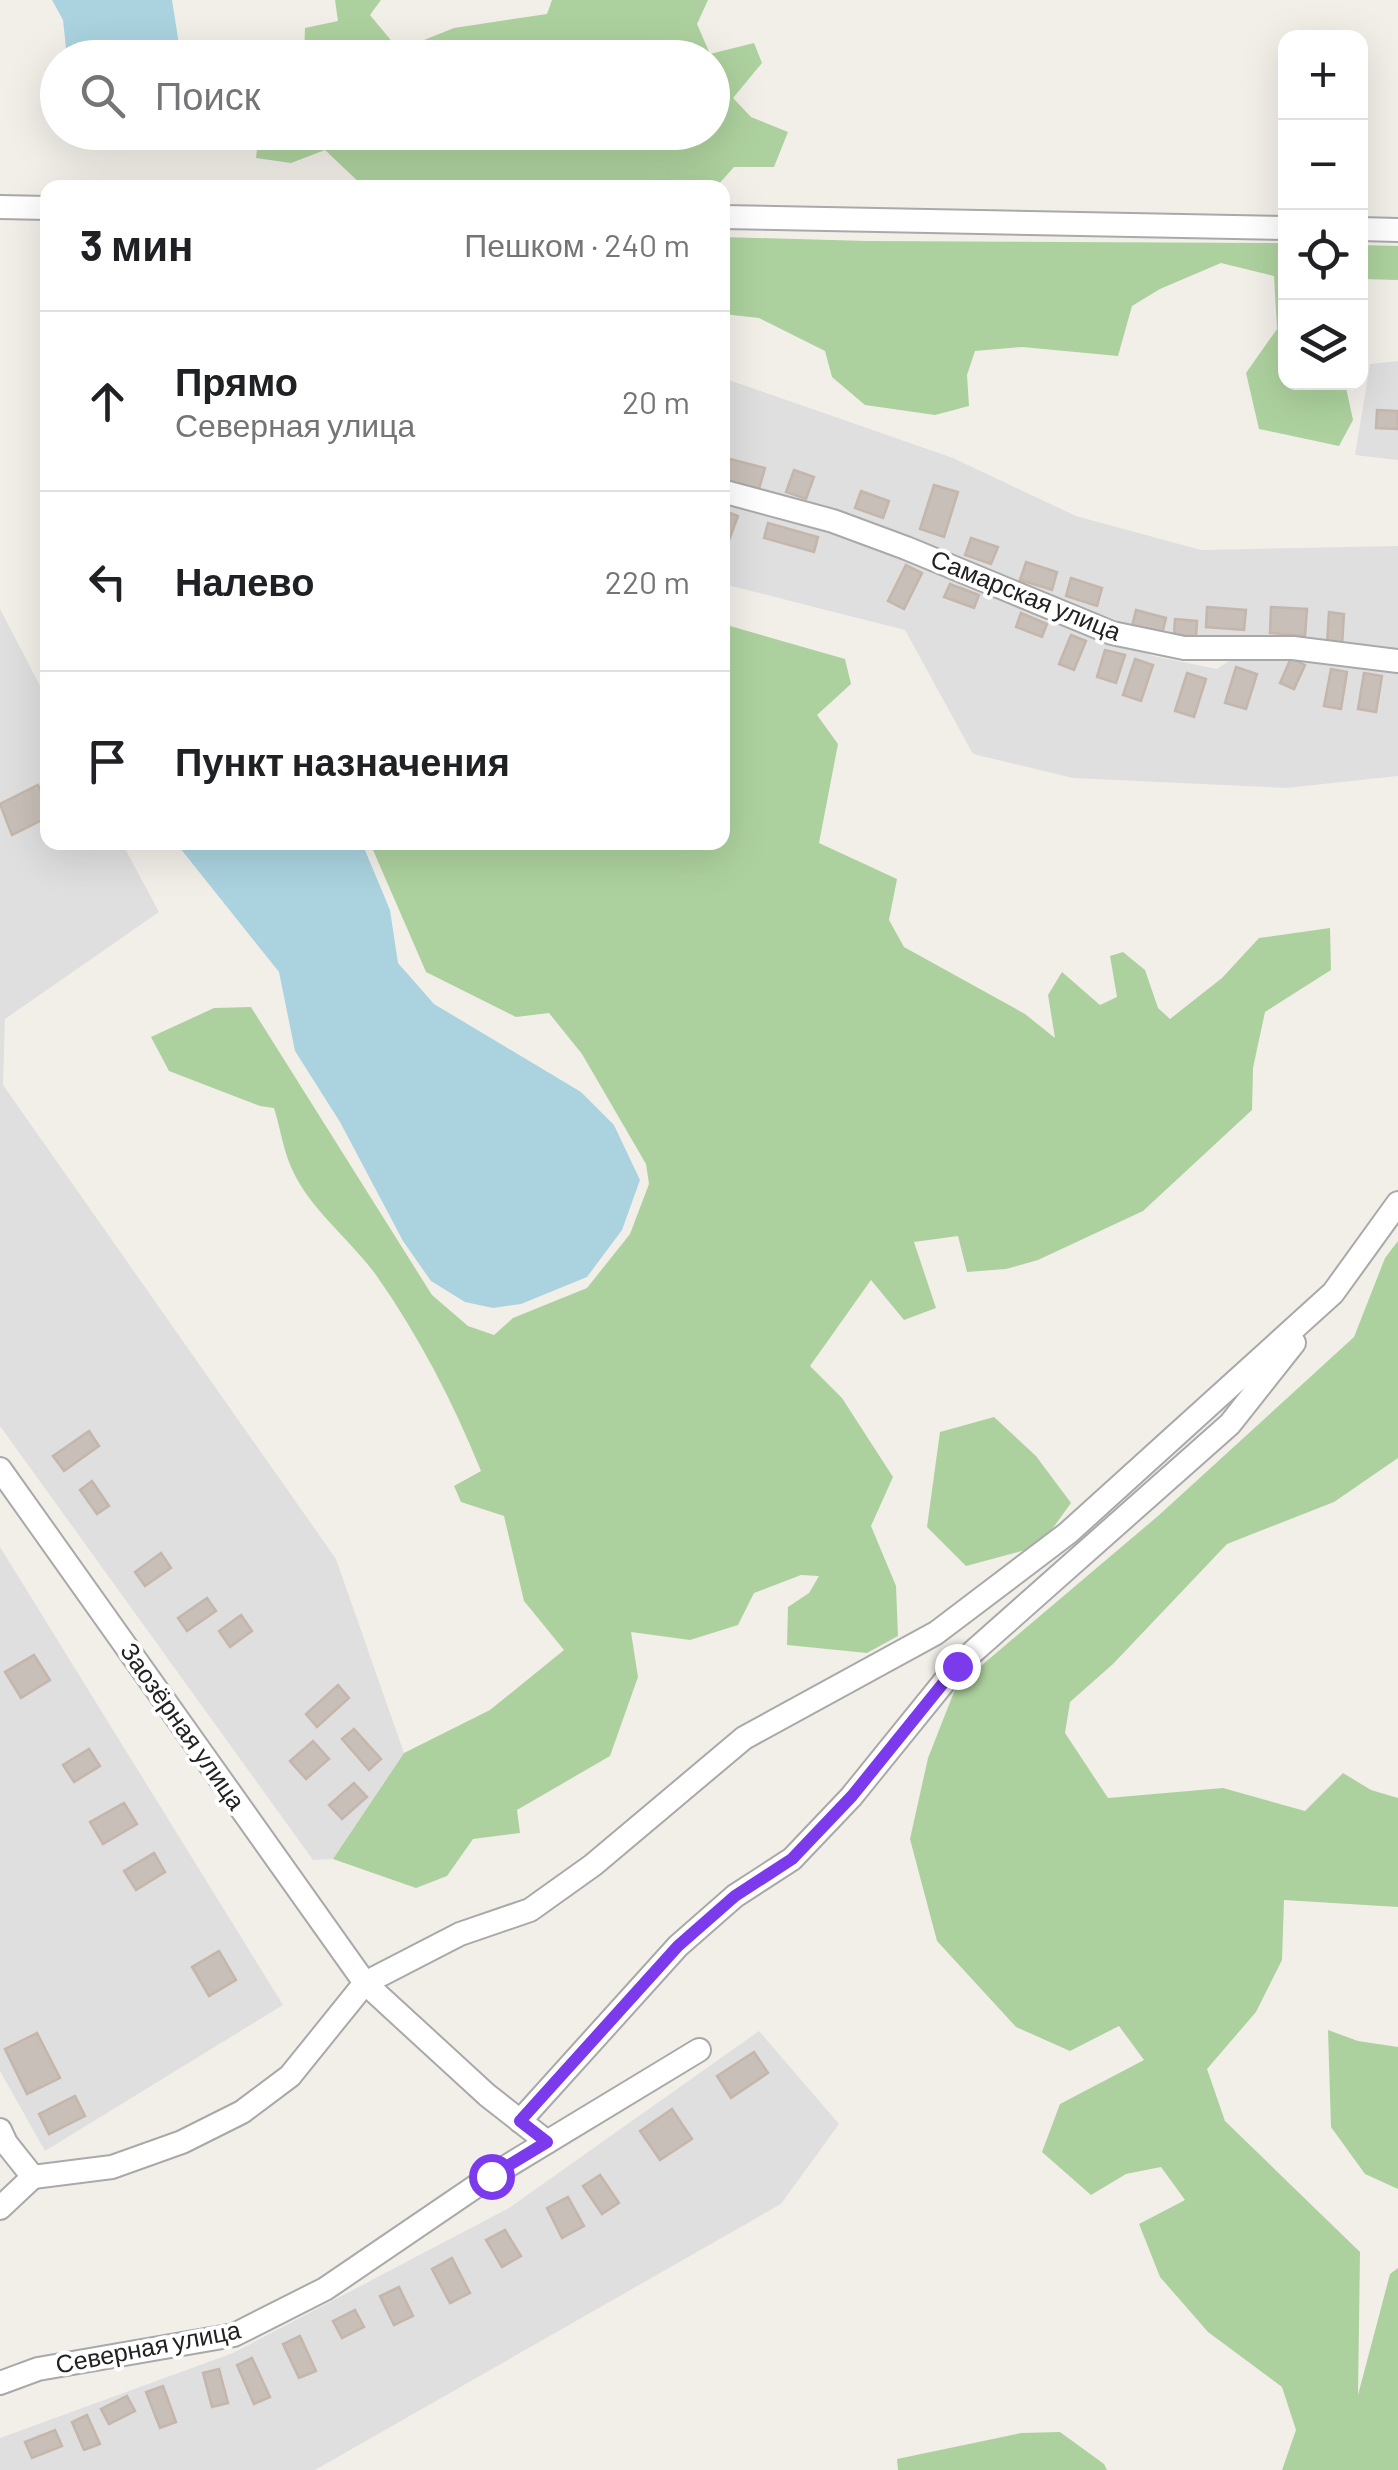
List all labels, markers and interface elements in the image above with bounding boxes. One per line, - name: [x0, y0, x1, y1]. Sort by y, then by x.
- map controls: [1278, 30, 1368, 390]
- button: +: [1278, 30, 1368, 120]
- search box: [40, 40, 730, 150]
- icon: search: [75, 68, 130, 123]
- text: Поиск: [155, 72, 260, 118]
- button: −: [1278, 120, 1368, 210]
- button: locate: [1278, 210, 1368, 300]
- text: 3 мин: [80, 219, 193, 269]
- text: Пешком · 240 m: [464, 225, 690, 263]
- button: layers: [1278, 300, 1368, 390]
- text: Прямо: [175, 358, 298, 404]
- icon: ahead: [80, 374, 135, 429]
- text: 20 m: [622, 382, 690, 420]
- text: Северная улица: [175, 405, 415, 443]
- street label: Самарская улица: [927, 542, 1126, 646]
- icon: left: [80, 554, 135, 609]
- text: Налево: [175, 558, 314, 604]
- text: 220 m: [605, 562, 690, 600]
- icon: arrive: [80, 734, 135, 789]
- text: Пункт назначения: [175, 738, 510, 784]
- street label: Заозёрная улица: [115, 1636, 253, 1815]
- route end: [935, 1644, 981, 1690]
- route start: [469, 2154, 515, 2200]
- street label: Северная улица: [53, 2313, 243, 2379]

